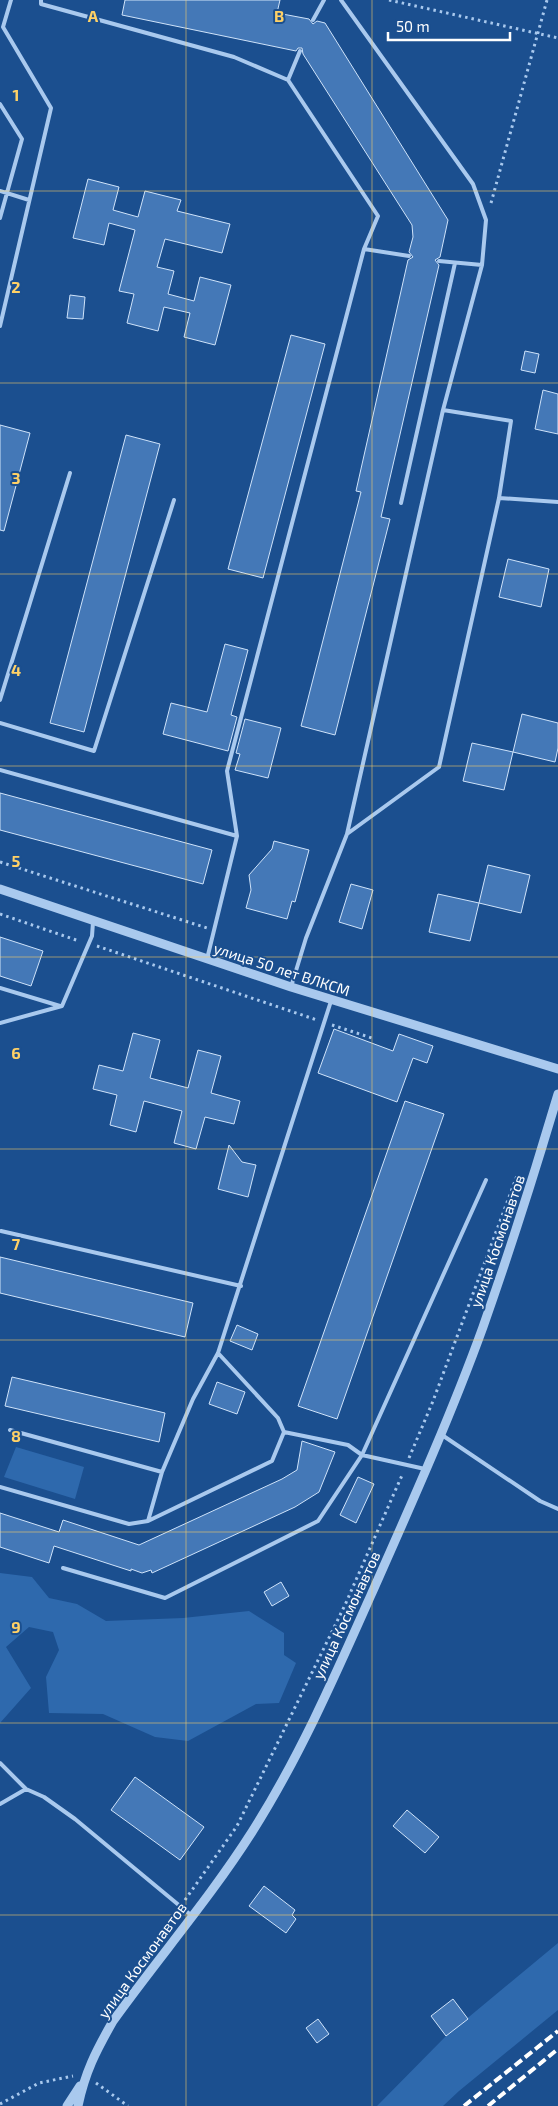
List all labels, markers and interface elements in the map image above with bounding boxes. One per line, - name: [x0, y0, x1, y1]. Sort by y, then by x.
- text: A: [88, 6, 99, 25]
- text: B: [274, 6, 284, 25]
- scale bar: [388, 10, 510, 42]
- text: 50 m: [396, 17, 430, 35]
- text: 1: [13, 85, 19, 104]
- text: 2: [11, 277, 21, 296]
- text: 3: [11, 468, 21, 487]
- text: 4: [11, 660, 21, 679]
- text: 5: [12, 851, 21, 870]
- street label: улица 50 лет ВЛКСМ: [211, 938, 352, 1000]
- text: 6: [11, 1043, 21, 1062]
- street label: улица Космонавтов: [466, 1172, 529, 1310]
- text: 7: [12, 1234, 21, 1253]
- text: 8: [11, 1426, 21, 1445]
- street label: улица Космонавтов: [308, 1548, 384, 1682]
- text: 9: [11, 1617, 21, 1636]
- street label: улица Космонавтов: [94, 1898, 191, 2022]

